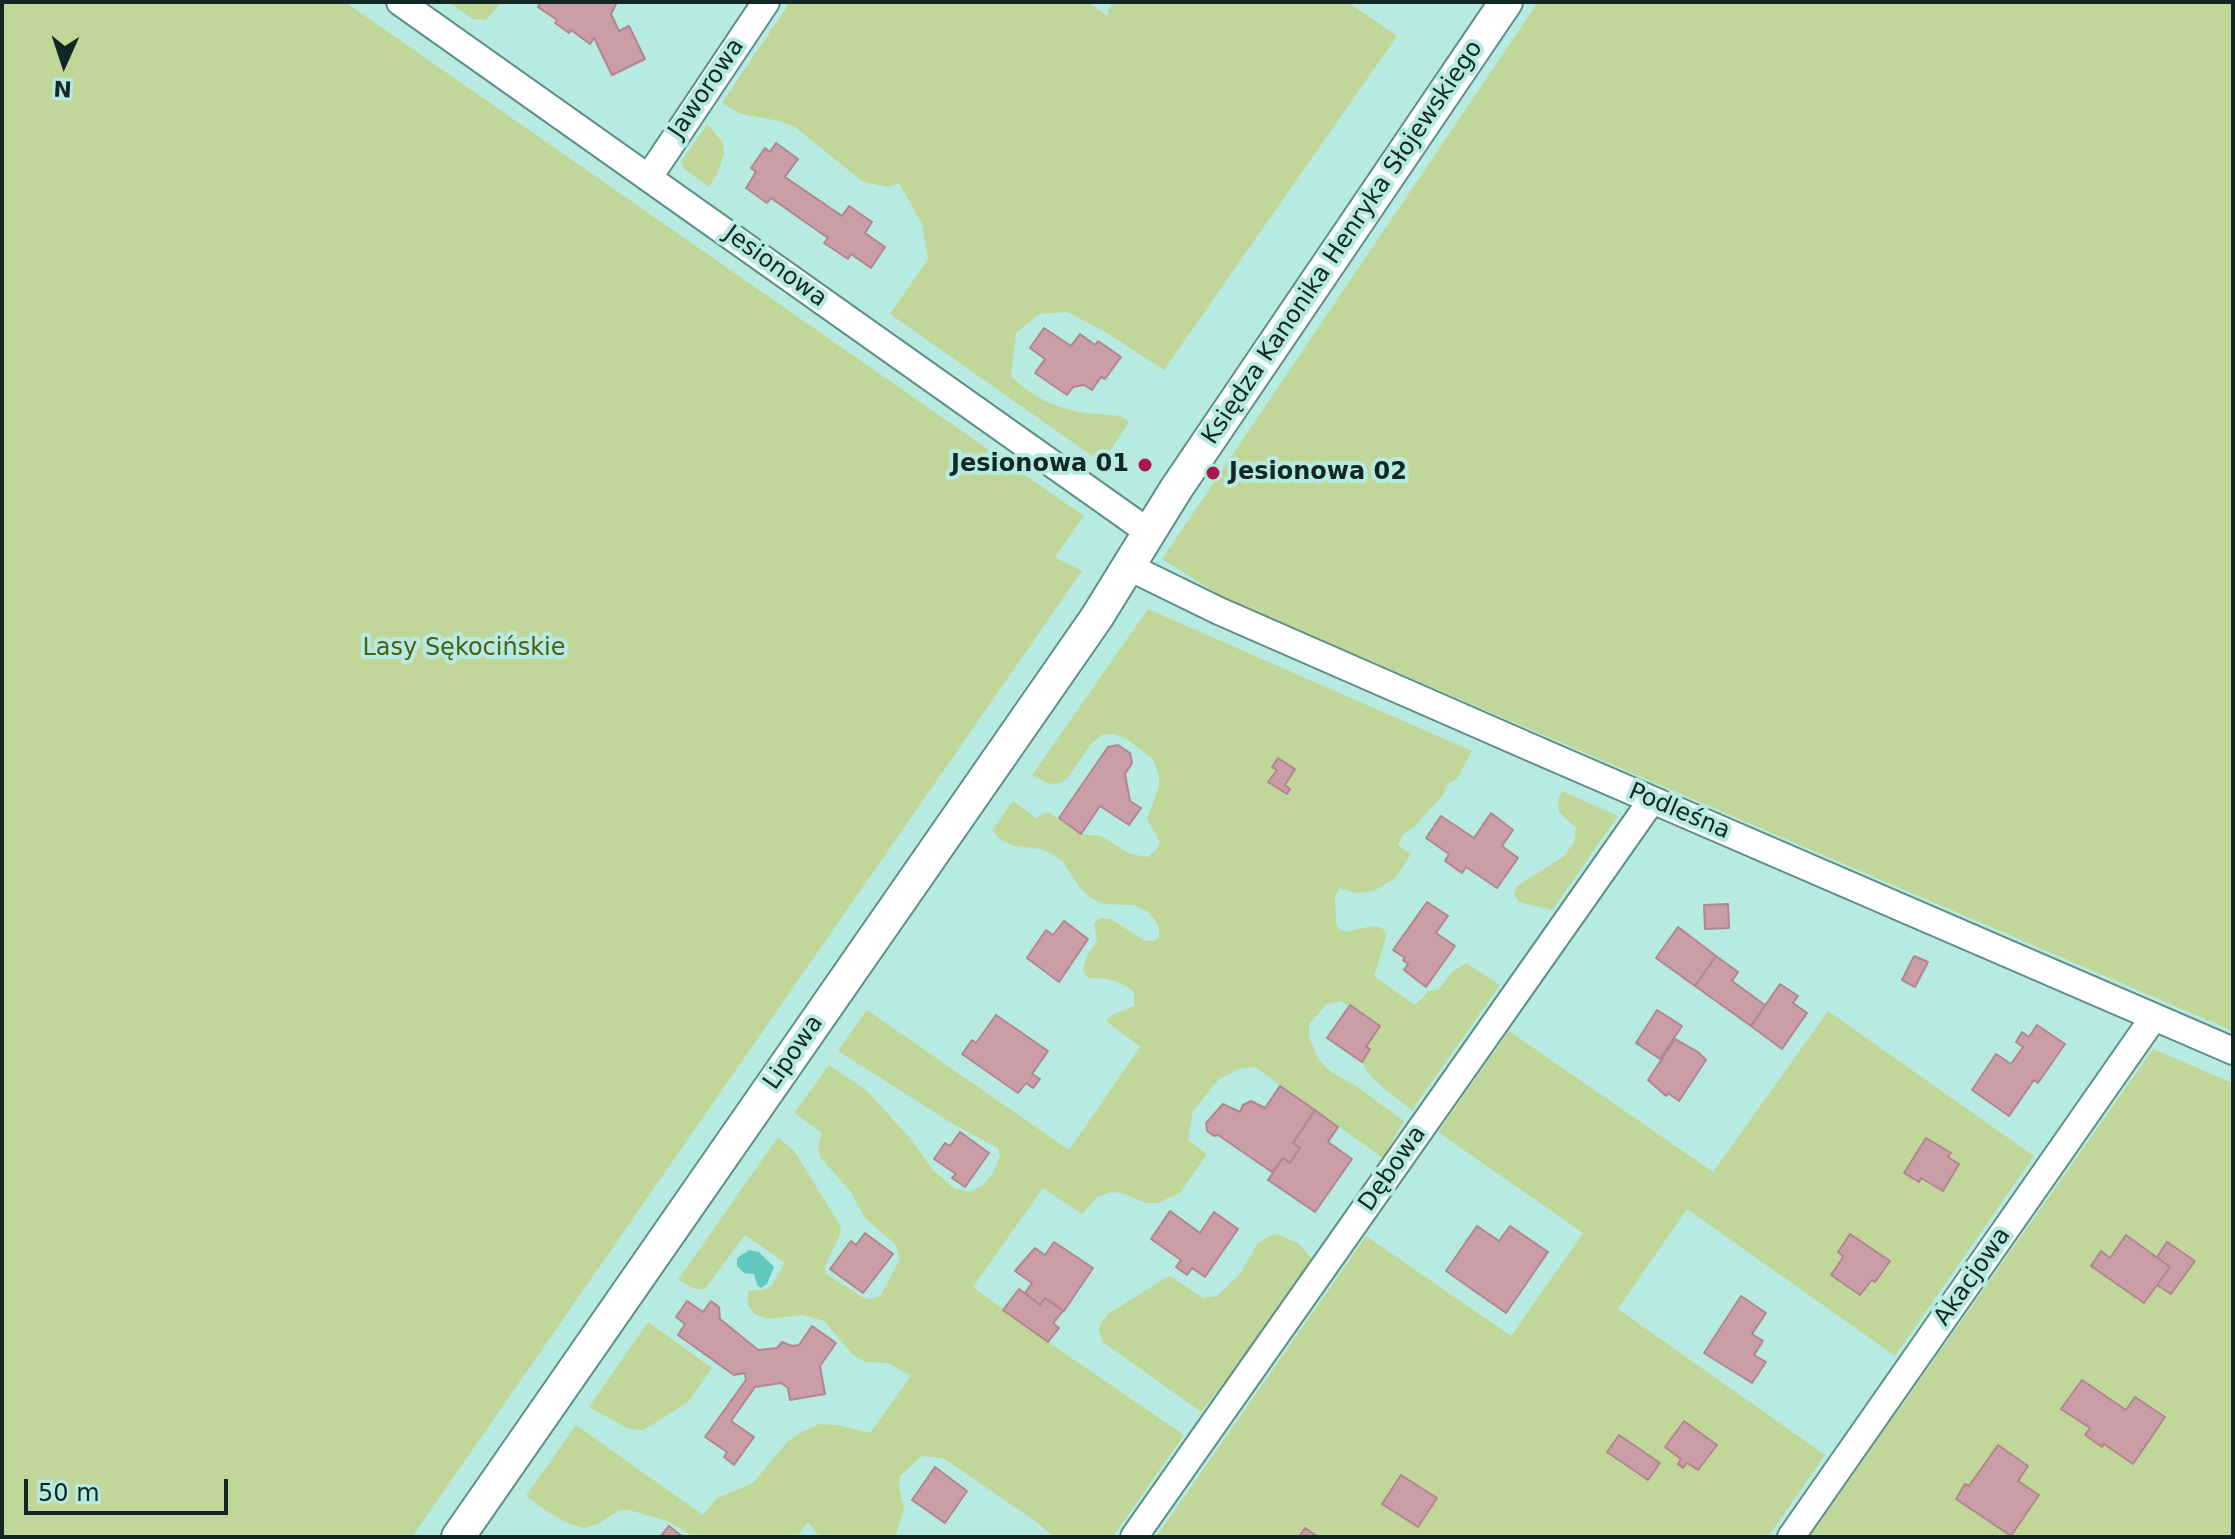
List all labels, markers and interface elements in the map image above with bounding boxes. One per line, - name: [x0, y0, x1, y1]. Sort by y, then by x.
- north arrow: [24, 24, 104, 104]
- street label: Jaworowa: [663, 34, 751, 144]
- street label: Księdza Kanonika Henryka Słojewskiego: [1197, 36, 1489, 450]
- text: N: [53, 76, 73, 101]
- street label: Jesionowa: [718, 220, 832, 314]
- place label: Jesionowa 01: [951, 451, 1129, 479]
- marker: Jesionowa 01: [1136, 456, 1154, 474]
- place label: Jesionowa 02: [1229, 459, 1407, 487]
- marker: Jesionowa 02: [1204, 464, 1222, 482]
- park label: Lasy Sękocińskie: [362, 635, 566, 663]
- street label: Podleśna: [1624, 778, 1734, 846]
- street label: Lipowa: [758, 1010, 830, 1096]
- street label: Dębowa: [1353, 1121, 1433, 1217]
- street label: Akacjowa: [1929, 1222, 2017, 1332]
- scale bar: [28, 1463, 232, 1513]
- text: 50 m: [38, 1479, 100, 1507]

